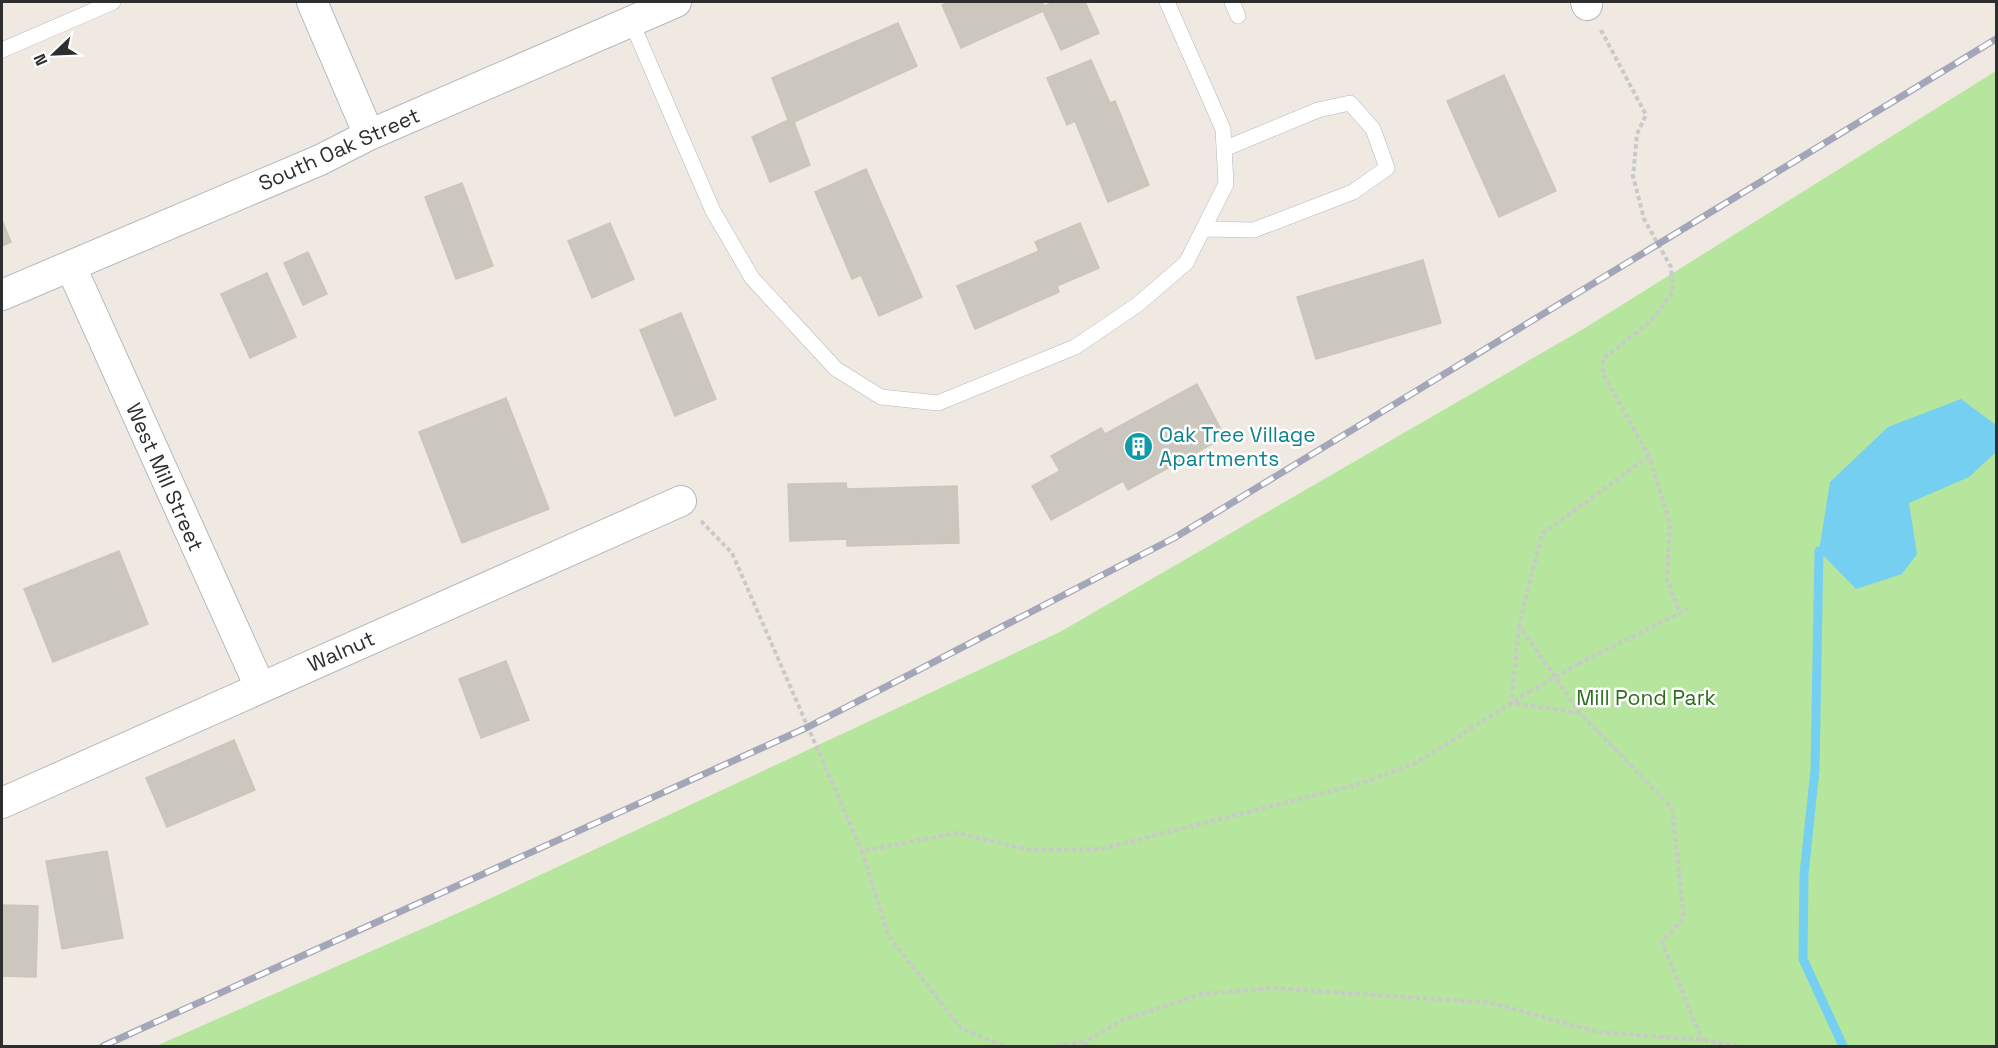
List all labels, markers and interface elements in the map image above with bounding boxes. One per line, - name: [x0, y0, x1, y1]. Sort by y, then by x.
- north arrow: [24, 24, 84, 84]
- text: N: [29, 51, 52, 69]
- street label: South Oak Street: [254, 101, 424, 197]
- street label: West Mill Street: [120, 399, 210, 555]
- place label: Oak Tree Village Apartments: [1159, 421, 1316, 472]
- building icon: Oak Tree Village Apartments: [1122, 430, 1154, 462]
- street label: Walnut: [303, 624, 379, 678]
- park label: Mill Pond Park: [1576, 684, 1716, 711]

